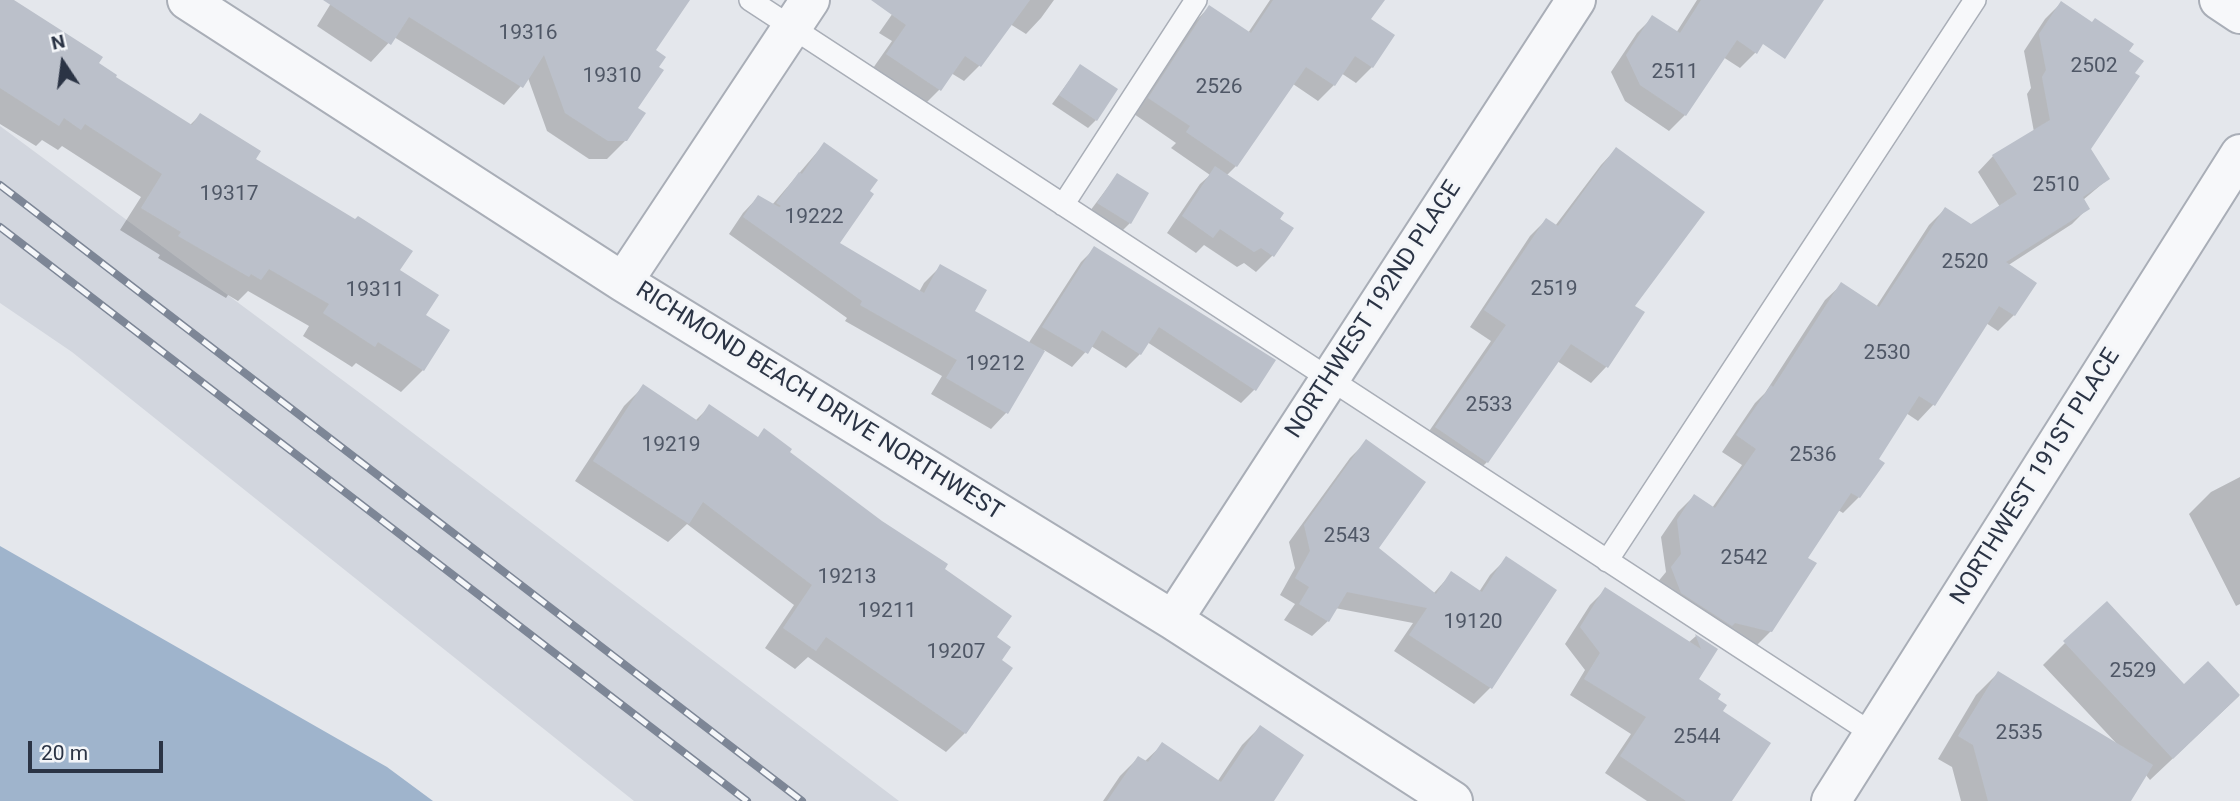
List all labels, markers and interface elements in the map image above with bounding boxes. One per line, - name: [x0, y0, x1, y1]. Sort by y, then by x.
- house number: 19316: [498, 21, 558, 47]
- north arrow: [28, 28, 98, 98]
- text: N: [49, 29, 67, 55]
- house number: 2502: [2070, 54, 2118, 80]
- house number: 2511: [1651, 60, 1699, 86]
- house number: 19310: [582, 64, 642, 90]
- house number: 2526: [1195, 75, 1243, 101]
- house number: 2510: [2032, 173, 2080, 199]
- street label: NORTHWEST 192ND PLACE: [1280, 176, 1468, 444]
- house number: 19317: [199, 182, 259, 208]
- house number: 19222: [784, 205, 844, 231]
- house number: 2520: [1941, 250, 1989, 276]
- street label: RICHMOND BEACH DRIVE NORTHWEST: [630, 277, 1008, 527]
- house number: 2519: [1530, 277, 1578, 303]
- house number: 19311: [345, 278, 405, 304]
- house number: 2530: [1863, 341, 1911, 367]
- street label: NORTHWEST 191ST PLACE: [1945, 344, 2127, 610]
- house number: 19212: [965, 352, 1025, 378]
- house number: 2533: [1465, 393, 1513, 419]
- house number: 19219: [641, 433, 701, 459]
- house number: 2536: [1789, 443, 1837, 469]
- house number: 2543: [1323, 524, 1371, 550]
- house number: 2542: [1720, 546, 1768, 572]
- house number: 19213: [817, 565, 877, 591]
- house number: 19211: [857, 599, 917, 625]
- house number: 19120: [1443, 610, 1503, 636]
- house number: 19207: [926, 640, 986, 666]
- house number: 2529: [2109, 659, 2157, 685]
- house number: 2535: [1995, 721, 2043, 747]
- house number: 2544: [1673, 725, 1721, 751]
- scale bar: [32, 728, 166, 772]
- text: 20 m: [41, 741, 88, 765]

